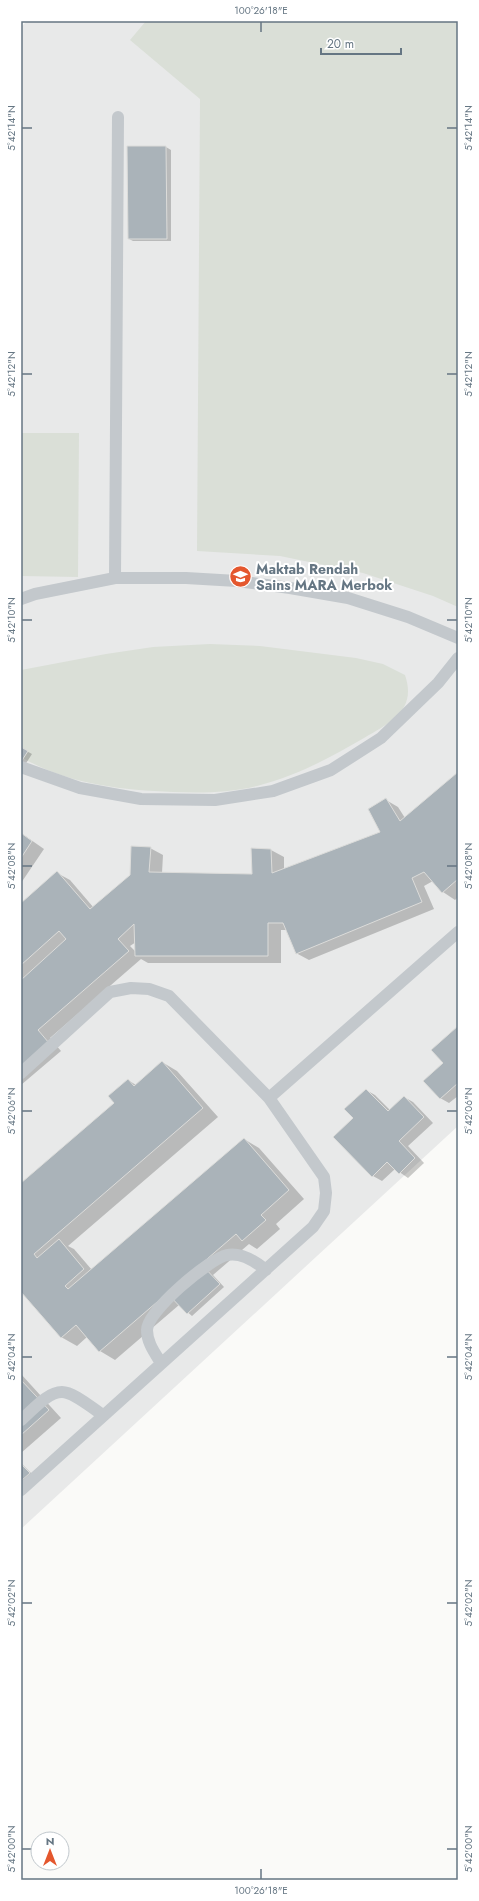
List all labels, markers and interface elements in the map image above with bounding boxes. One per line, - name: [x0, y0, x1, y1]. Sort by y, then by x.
- text: 100°26'18"E: [234, 3, 288, 18]
- scale bar: [321, 30, 401, 56]
- text: 20 m: [327, 35, 354, 53]
- text: 5°42'14"N: [4, 105, 19, 151]
- text: 5°42'14"N: [461, 105, 476, 151]
- text: 5°42'12"N: [4, 351, 19, 397]
- text: 5°42'12"N: [461, 351, 476, 397]
- place label: Maktab Rendah Sains MARA Merbok: [256, 559, 392, 595]
- school or university icon: Maktab Rendah Sains MARA Merbok: [227, 564, 253, 590]
- text: 5°42'10"N: [4, 597, 19, 643]
- text: 5°42'10"N: [461, 597, 476, 643]
- text: 5°42'08"N: [4, 843, 19, 889]
- text: 5°42'08"N: [461, 843, 476, 889]
- text: 5°42'06"N: [4, 1088, 19, 1134]
- text: 5°42'06"N: [461, 1088, 476, 1134]
- text: 5°42'04"N: [4, 1333, 19, 1381]
- text: 5°42'04"N: [461, 1333, 476, 1381]
- text: 5°42'02"N: [4, 1580, 19, 1626]
- text: 5°42'02"N: [461, 1580, 476, 1626]
- text: 5°42'00"N: [4, 1825, 19, 1873]
- text: 5°42'00"N: [461, 1825, 476, 1873]
- north arrow: [30, 1831, 70, 1871]
- text: N: [46, 1833, 54, 1849]
- text: 100°26'18"E: [234, 1883, 288, 1898]

